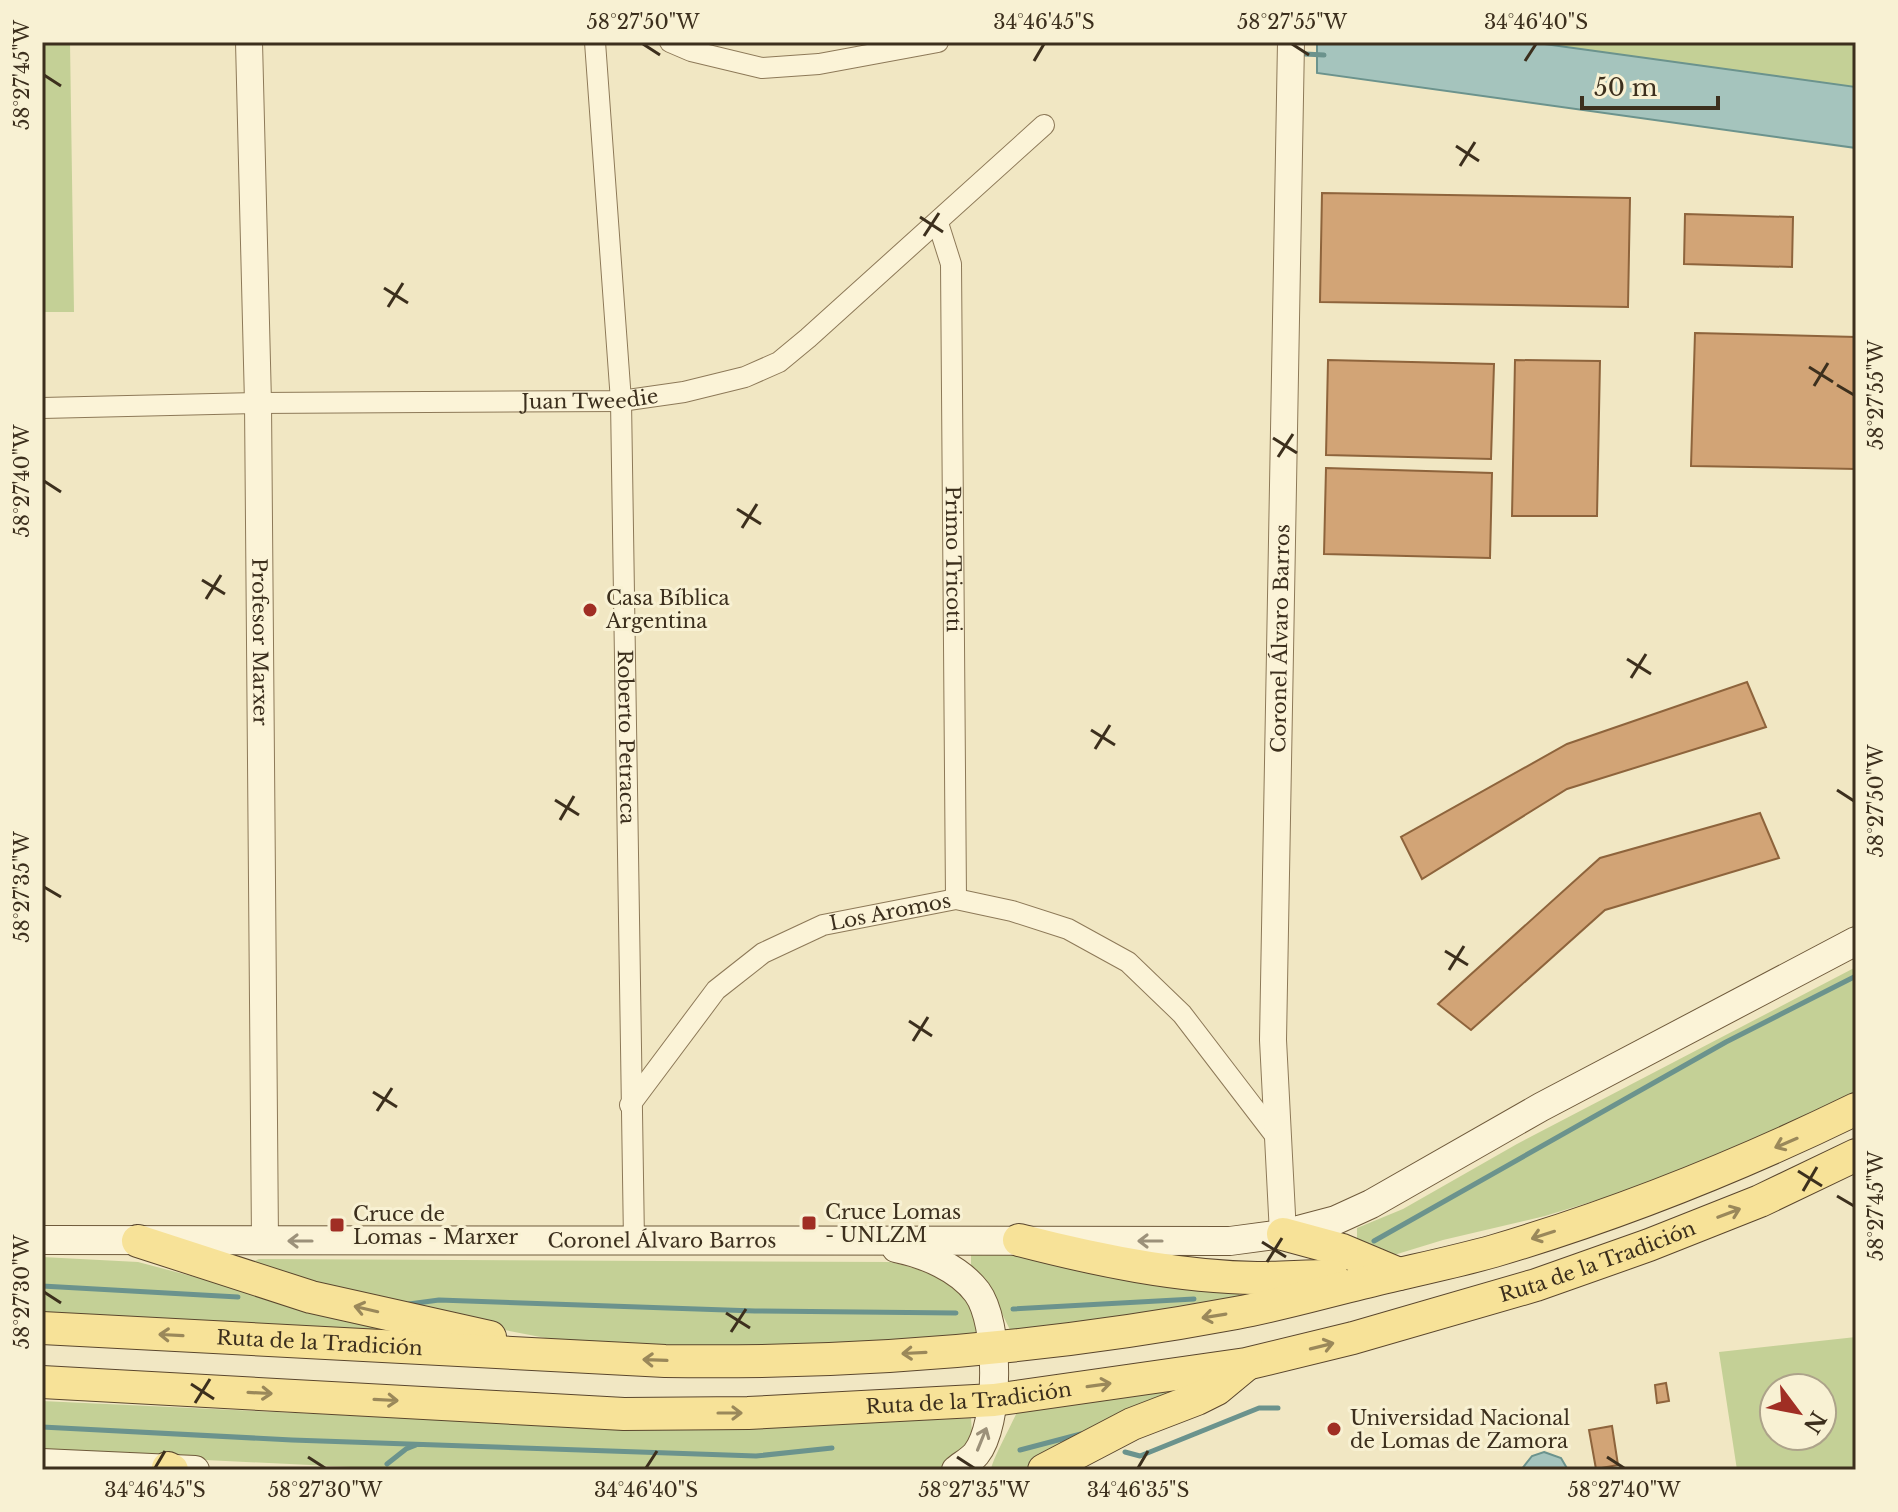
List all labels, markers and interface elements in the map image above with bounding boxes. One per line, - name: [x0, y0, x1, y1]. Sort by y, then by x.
- text: 58°27'50"W: [586, 10, 700, 34]
- text: 34°46'45"S: [993, 10, 1095, 34]
- text: 58°27'55"W: [1237, 10, 1348, 34]
- text: 34°46'40"S: [1484, 10, 1588, 34]
- text: 58°27'45"W: [10, 19, 34, 130]
- scale bar: [1582, 60, 1718, 110]
- text: 50 m: [1594, 73, 1658, 102]
- text: 58°27'55"W: [1864, 339, 1888, 450]
- street label: Juan Tweedie: [518, 384, 660, 414]
- text: 58°27'40"W: [10, 424, 34, 538]
- street label: Primo Tricotti: [941, 486, 966, 633]
- street label: Coronel Álvaro Barros: [1266, 524, 1294, 753]
- street label: Profesor Marxer: [247, 558, 273, 726]
- place label: Casa Bíblica Argentina: [605, 586, 730, 633]
- marker: Casa Bíblica Argentina: [581, 601, 599, 619]
- street label: Roberto Petracca: [613, 650, 640, 825]
- text: 58°27'50"W: [1864, 744, 1888, 858]
- text: 58°27'35"W: [10, 831, 34, 943]
- street label: Los Aromos: [827, 888, 953, 935]
- one-way arrow: [1774, 1136, 1798, 1151]
- text: 58°27'45"W: [1864, 1150, 1888, 1261]
- place label: Cruce Lomas - UNLZM: [825, 1200, 961, 1247]
- place label: Cruce de Lomas - Marxer: [353, 1202, 519, 1249]
- one-way arrow: [1716, 1205, 1741, 1219]
- marker: Cruce Lomas - UNLZM: [800, 1214, 818, 1232]
- marker: Cruce de Lomas - Marxer: [328, 1216, 346, 1234]
- street label: Ruta de la Tradición: [1496, 1216, 1699, 1307]
- street label: Coronel Álvaro Barros: [548, 1227, 776, 1253]
- one-way arrow: [1530, 1228, 1556, 1243]
- one-way arrow: [287, 1233, 314, 1249]
- one-way arrow: [1137, 1233, 1164, 1249]
- text: 58°27'30"W: [10, 1234, 34, 1349]
- one-way arrow: [354, 1301, 379, 1316]
- one-way arrow: [1201, 1310, 1227, 1325]
- street label: Ruta de la Tradición: [216, 1325, 424, 1360]
- one-way arrow: [158, 1327, 185, 1342]
- one-way arrow: [1309, 1338, 1335, 1353]
- one-way arrow: [901, 1345, 928, 1360]
- one-way arrow: [642, 1352, 669, 1367]
- north arrow: [1758, 1372, 1838, 1452]
- street label: Ruta de la Tradición: [865, 1377, 1073, 1419]
- one-way arrow: [1086, 1377, 1111, 1392]
- one-way arrow: [246, 1386, 273, 1401]
- one-way arrow: [372, 1393, 399, 1408]
- one-way arrow: [716, 1405, 743, 1421]
- place label: Universidad Nacional de Lomas de Zamora: [1350, 1406, 1570, 1453]
- text: N: [1797, 1406, 1831, 1439]
- marker: Universidad Nacional de Lomas de Zamora: [1325, 1420, 1343, 1438]
- one-way arrow: [976, 1427, 991, 1452]
- text: 34°46'45"S: [104, 1478, 206, 1502]
- text: 58°27'30"W: [268, 1478, 383, 1502]
- text: 34°46'40"S: [594, 1478, 698, 1502]
- text: 58°27'35"W: [918, 1478, 1030, 1502]
- text: 34°46'35"S: [1087, 1478, 1189, 1502]
- text: 58°27'40"W: [1567, 1478, 1681, 1502]

